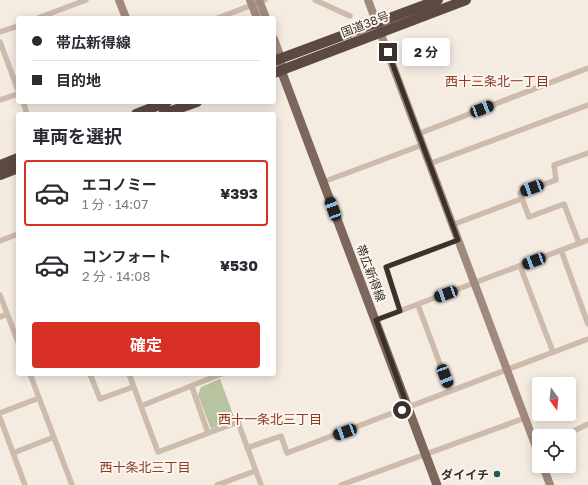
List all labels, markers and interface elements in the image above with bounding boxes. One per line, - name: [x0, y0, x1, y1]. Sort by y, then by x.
- street label: 国道38号: [339, 8, 391, 40]
- text: 帯広新得線: [56, 33, 131, 51]
- callout: 2 分: [402, 38, 450, 66]
- route end: [379, 43, 397, 61]
- text: 2 分: [414, 44, 438, 60]
- text: 目的地: [56, 71, 101, 89]
- district label: 西十三条北一丁目: [445, 73, 549, 89]
- car: [469, 99, 495, 119]
- text: 車両を選択: [32, 125, 122, 147]
- icon: car: [34, 175, 70, 211]
- text: エコノミー: [82, 175, 157, 193]
- car: [519, 178, 545, 198]
- text: ¥393: [220, 184, 258, 202]
- text: 1 分 · 14:07: [82, 196, 148, 212]
- car: [323, 196, 343, 222]
- street label: 帯広新得線: [353, 242, 389, 304]
- icon: car: [34, 247, 70, 283]
- text: コンフォート: [82, 247, 172, 265]
- car: [521, 251, 547, 271]
- text: ¥530: [220, 256, 258, 274]
- text: 2 分 · 14:08: [82, 268, 150, 284]
- car: [433, 284, 459, 304]
- button: 確定: [32, 322, 260, 368]
- car: [435, 363, 455, 389]
- north arrow: [532, 377, 576, 421]
- map controls: [532, 377, 576, 473]
- route start: [393, 401, 411, 419]
- district label: 西十一条北三丁目: [218, 411, 322, 427]
- car: [332, 422, 358, 442]
- button: locate: [532, 429, 576, 473]
- district label: 西十条北三丁目: [99, 459, 191, 475]
- place label: ダイイチ: [441, 467, 489, 482]
- marker: ダイイチ: [492, 469, 502, 479]

